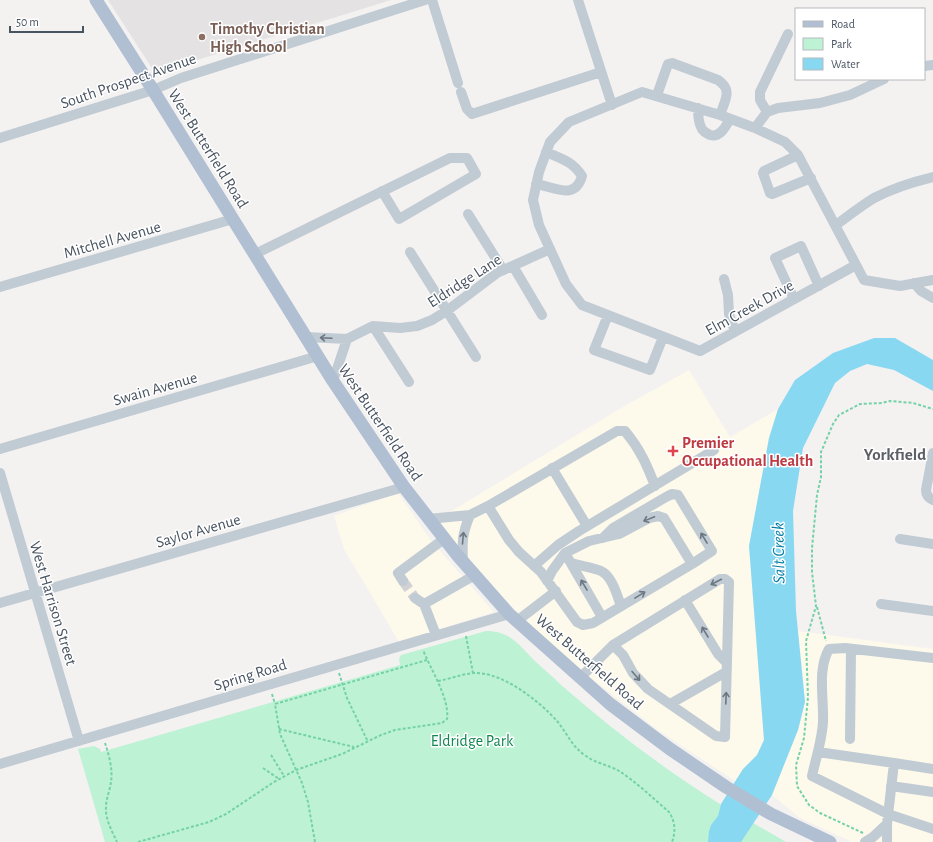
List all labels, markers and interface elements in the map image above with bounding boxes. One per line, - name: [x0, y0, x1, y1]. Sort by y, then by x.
- scale bar: [10, 8, 83, 34]
- legend: [795, 8, 925, 80]
- text: 50 m: [16, 16, 39, 28]
- text: Road: [831, 18, 855, 30]
- place label: Timothy Christian High School: [210, 21, 325, 55]
- marker: Timothy Christian High School: [197, 32, 207, 42]
- text: Park: [831, 38, 852, 50]
- street label: South Prospect Avenue: [58, 50, 198, 112]
- text: Water: [831, 58, 860, 70]
- street label: West Butterfield Road: [165, 86, 251, 211]
- street label: Mitchell Avenue: [62, 218, 163, 261]
- street label: Eldridge Lane: [425, 251, 504, 311]
- street label: Elm Creek Drive: [703, 277, 796, 339]
- one-way arrow: [320, 334, 333, 342]
- street label: West Butterfield Road: [335, 361, 425, 484]
- street label: Swain Avenue: [111, 369, 199, 409]
- place label: Premier Occupational Health: [682, 435, 813, 469]
- marker: Premier Occupational Health: [667, 445, 679, 457]
- district label: Yorkfield: [864, 446, 926, 463]
- street label: Saylor Avenue: [154, 511, 243, 552]
- one-way arrow: [643, 515, 655, 523]
- water label: Salt Creek: [769, 522, 788, 584]
- one-way arrow: [459, 532, 467, 545]
- one-way arrow: [700, 532, 708, 544]
- street label: West Harrison Street: [27, 539, 80, 667]
- one-way arrow: [579, 579, 587, 591]
- one-way arrow: [710, 579, 722, 586]
- one-way arrow: [634, 590, 646, 598]
- street label: West Butterfield Road: [532, 611, 646, 713]
- one-way arrow: [700, 626, 708, 638]
- street label: Spring Road: [212, 656, 289, 694]
- one-way arrow: [632, 670, 641, 681]
- one-way arrow: [722, 692, 729, 705]
- park label: Eldridge Park: [431, 733, 514, 749]

